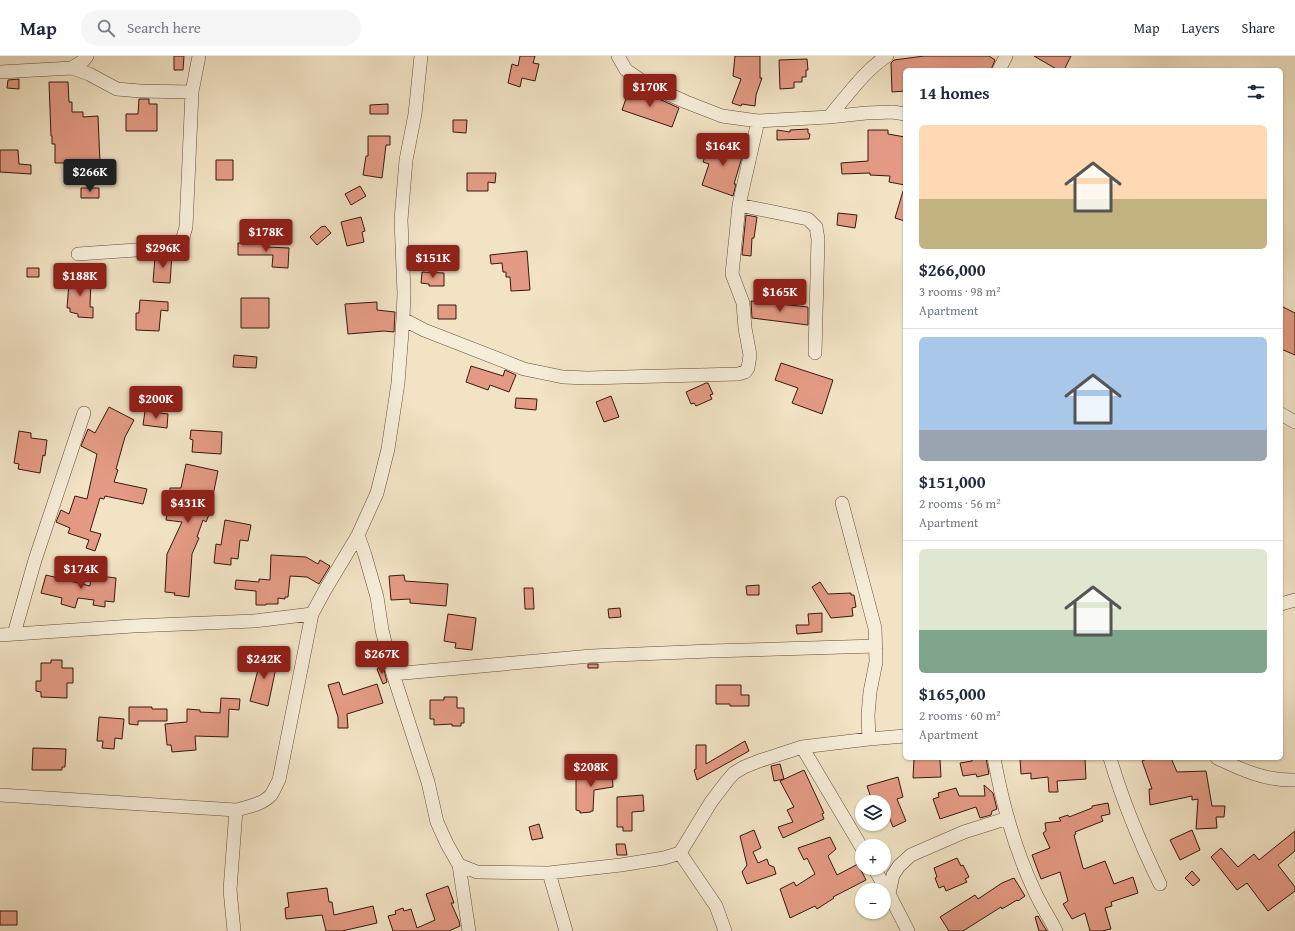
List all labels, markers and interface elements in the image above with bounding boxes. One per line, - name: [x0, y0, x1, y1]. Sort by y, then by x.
- search box: [81, 10, 361, 46]
- text: Map: [20, 14, 57, 42]
- icon: search: [95, 17, 117, 39]
- text: Search here: [127, 17, 201, 38]
- text: Map: [1134, 18, 1160, 38]
- text: Layers: [1182, 18, 1220, 38]
- text: Share: [1242, 18, 1275, 38]
- pin: $170K: [622, 74, 678, 108]
- text: $170K: [632, 77, 668, 96]
- text: 14 homes: [919, 80, 990, 105]
- icon: filters: [1245, 81, 1267, 103]
- pin: $164K: [695, 133, 751, 167]
- text: $164K: [705, 136, 741, 155]
- icon: home: [1057, 151, 1129, 223]
- pin: $266K: [62, 159, 118, 193]
- text: $266K: [72, 162, 108, 181]
- pin: $178K: [238, 219, 294, 253]
- text: $178K: [248, 222, 284, 241]
- pin: $296K: [135, 235, 191, 269]
- text: $296K: [145, 238, 181, 257]
- pin: $151K: [405, 245, 461, 279]
- text: $151K: [415, 248, 451, 267]
- text: $266,000: [919, 257, 985, 282]
- pin: $188K: [52, 263, 108, 297]
- text: $188K: [62, 266, 98, 285]
- pin: $165K: [752, 279, 808, 313]
- text: $165K: [762, 282, 798, 301]
- text: 3 rooms · 98 m²: [919, 282, 1001, 301]
- text: Apartment: [919, 301, 979, 320]
- icon: home: [1057, 363, 1129, 435]
- pin: $200K: [128, 386, 184, 420]
- text: $200K: [138, 389, 174, 408]
- text: $151,000: [919, 469, 985, 494]
- pin: $431K: [160, 490, 216, 524]
- text: $431K: [170, 493, 206, 512]
- text: 2 rooms · 56 m²: [919, 494, 1001, 513]
- text: Apartment: [919, 513, 979, 532]
- pin: $174K: [53, 556, 109, 590]
- text: $174K: [63, 559, 99, 578]
- icon: home: [1057, 575, 1129, 647]
- pin: $267K: [354, 641, 410, 675]
- text: $267K: [364, 644, 400, 663]
- pin: $242K: [236, 646, 292, 680]
- text: $242K: [246, 649, 282, 668]
- text: $165,000: [919, 681, 985, 706]
- text: 2 rooms · 60 m²: [919, 706, 1001, 725]
- text: Apartment: [919, 725, 979, 744]
- pin: $208K: [563, 754, 619, 788]
- text: $208K: [573, 757, 609, 776]
- map controls: [855, 795, 891, 919]
- button: layers: [855, 795, 891, 831]
- button: +: [855, 839, 891, 875]
- button: −: [855, 883, 891, 919]

